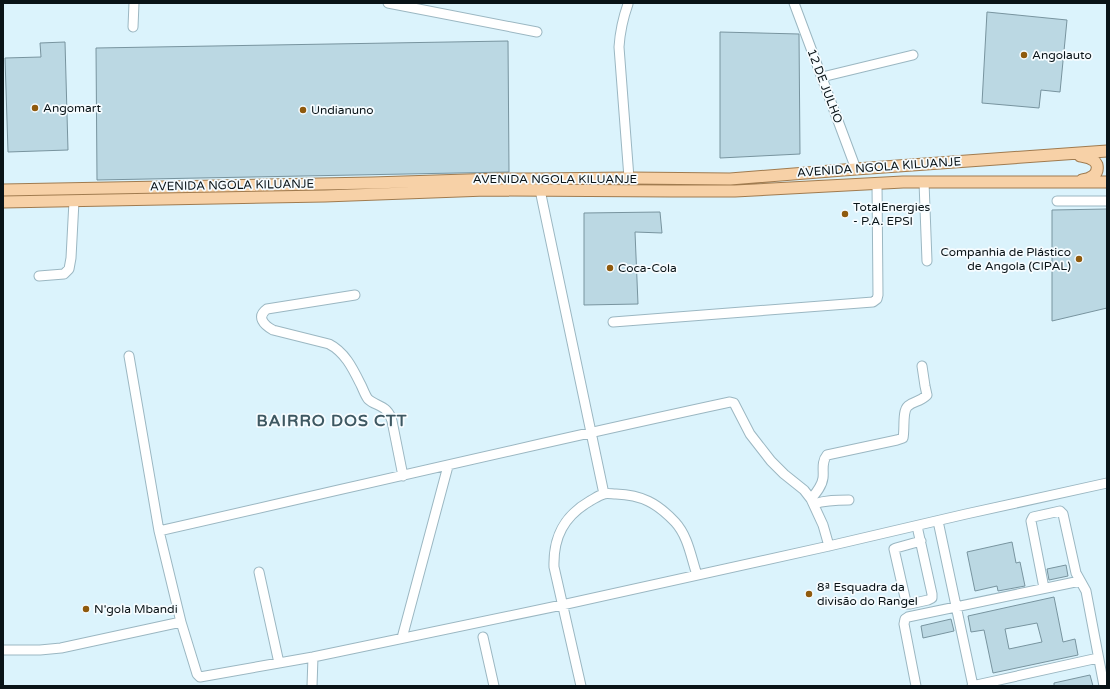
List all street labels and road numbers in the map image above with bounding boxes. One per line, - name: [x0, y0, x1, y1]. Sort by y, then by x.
- street label: 12 DE JULHO: [804, 47, 846, 125]
- street label: AVENIDA NGOLA KILUANJE: [797, 154, 962, 180]
- street label: AVENIDA NGOLA KILUANJE: [473, 172, 638, 186]
- street label: AVENIDA NGOLA KILUANJE: [150, 177, 315, 193]

